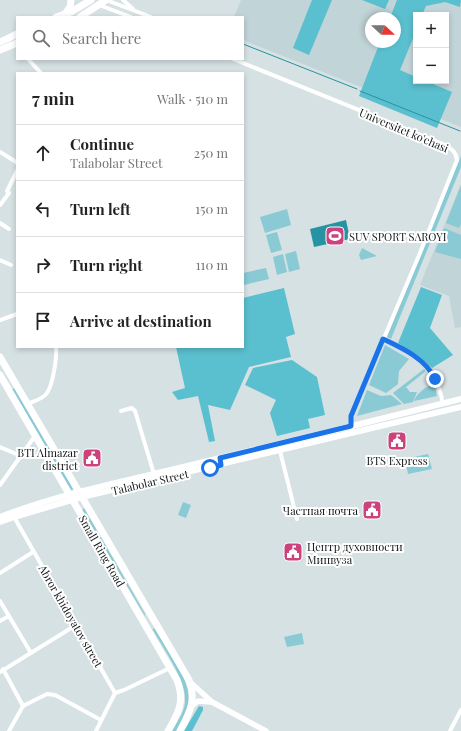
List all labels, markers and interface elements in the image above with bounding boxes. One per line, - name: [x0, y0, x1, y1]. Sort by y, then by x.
- north arrow: [365, 12, 401, 48]
- map controls: [413, 12, 449, 84]
- button: +: [413, 12, 449, 48]
- search box: [16, 16, 244, 60]
- icon: search: [30, 27, 52, 49]
- text: Search here: [62, 28, 141, 48]
- button: −: [413, 48, 449, 84]
- text: 7 min: [32, 87, 75, 109]
- text: Walk · 510 m: [157, 90, 228, 107]
- street label: Universitet ko'chasi: [357, 104, 451, 156]
- text: Continue: [70, 134, 134, 154]
- icon: ahead: [32, 142, 54, 164]
- text: 250 m: [194, 144, 228, 161]
- text: Talabolar Street: [70, 154, 163, 171]
- icon: left: [32, 198, 54, 220]
- text: Turn left: [70, 199, 131, 219]
- text: 150 m: [195, 200, 228, 217]
- sports icon: SUV SPORT SAROYI: [324, 225, 346, 247]
- place label: SUV SPORT SAROYI: [349, 229, 447, 244]
- icon: right: [32, 254, 54, 276]
- text: Turn right: [70, 255, 143, 275]
- text: 110 m: [196, 256, 228, 273]
- icon: arrive: [32, 310, 54, 332]
- text: Arrive at destination: [70, 311, 212, 331]
- route end: [426, 370, 444, 388]
- public building icon: BTS Express: [386, 430, 408, 452]
- place label: BTI Almazar district: [17, 445, 78, 473]
- public building icon: BTI Almazar district: [81, 447, 103, 469]
- place label: BTS Express: [366, 453, 428, 468]
- route start: [201, 459, 219, 477]
- street label: Talabolar Street: [110, 466, 190, 498]
- public building icon: Частная почта: [361, 499, 383, 521]
- place label: Частная почта: [283, 503, 359, 518]
- street label: Small Ring Road: [75, 512, 129, 590]
- place label: Центр духовности Минвуза: [307, 539, 403, 567]
- public building icon: Центр духовности Минвуза: [282, 541, 304, 563]
- street label: Abror khidoyatov street: [35, 561, 106, 670]

